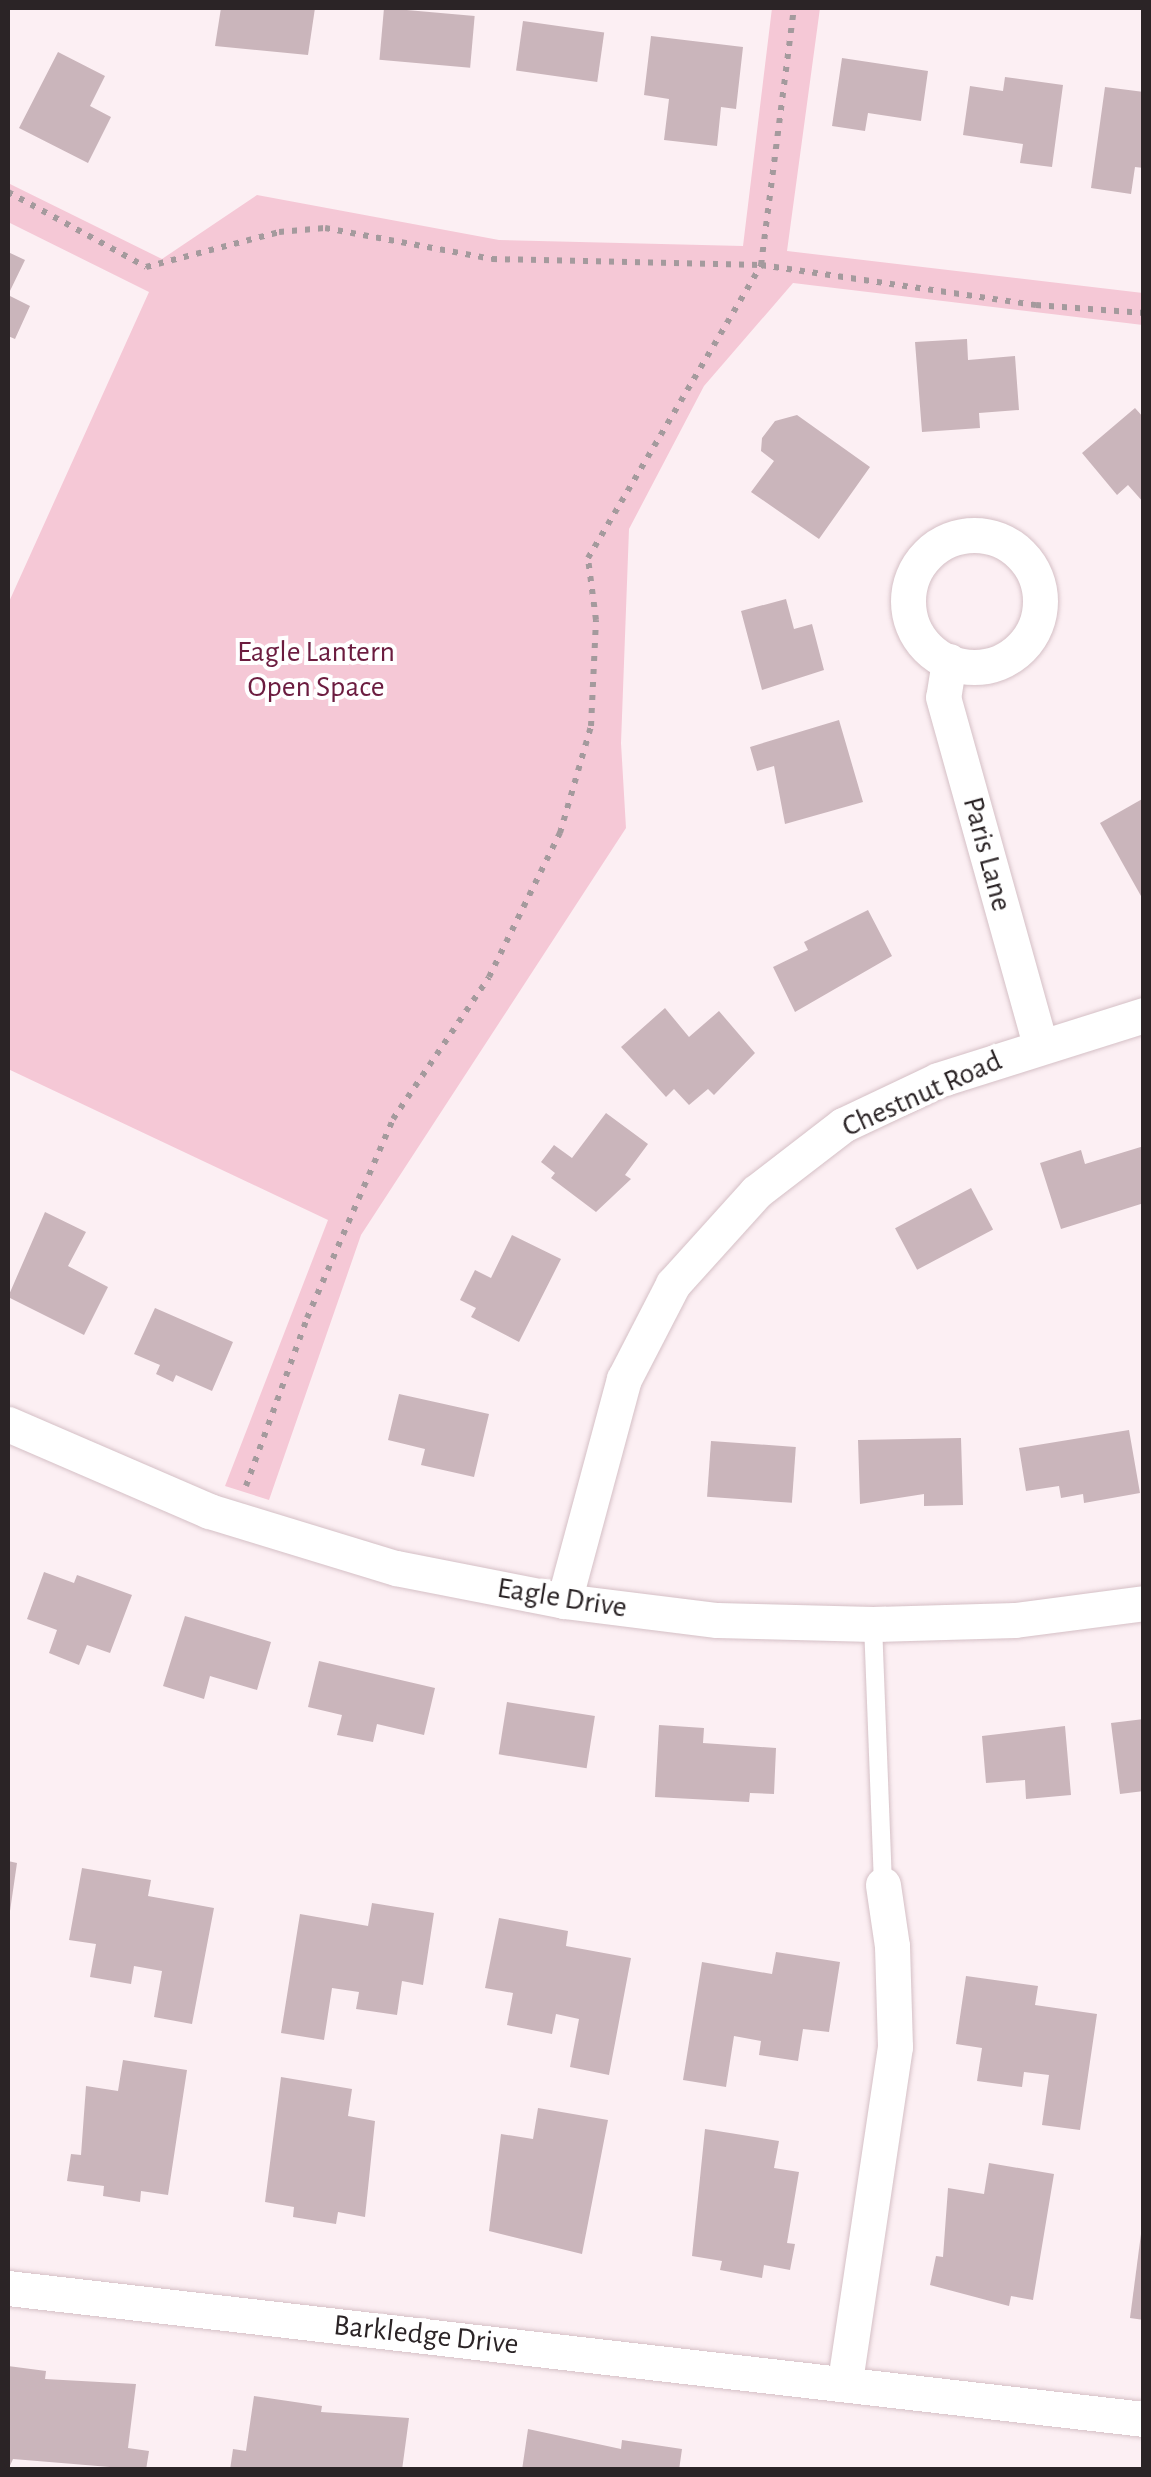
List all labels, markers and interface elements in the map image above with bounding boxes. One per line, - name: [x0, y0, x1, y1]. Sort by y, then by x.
- park label: Eagle Lantern Open Space: [237, 634, 395, 704]
- street label: Paris Lane: [955, 793, 1019, 915]
- street label: Chestnut Road: [837, 1043, 1007, 1145]
- street label: Eagle Drive: [495, 1570, 629, 1626]
- street label: Barkledge Drive: [332, 2307, 520, 2363]

